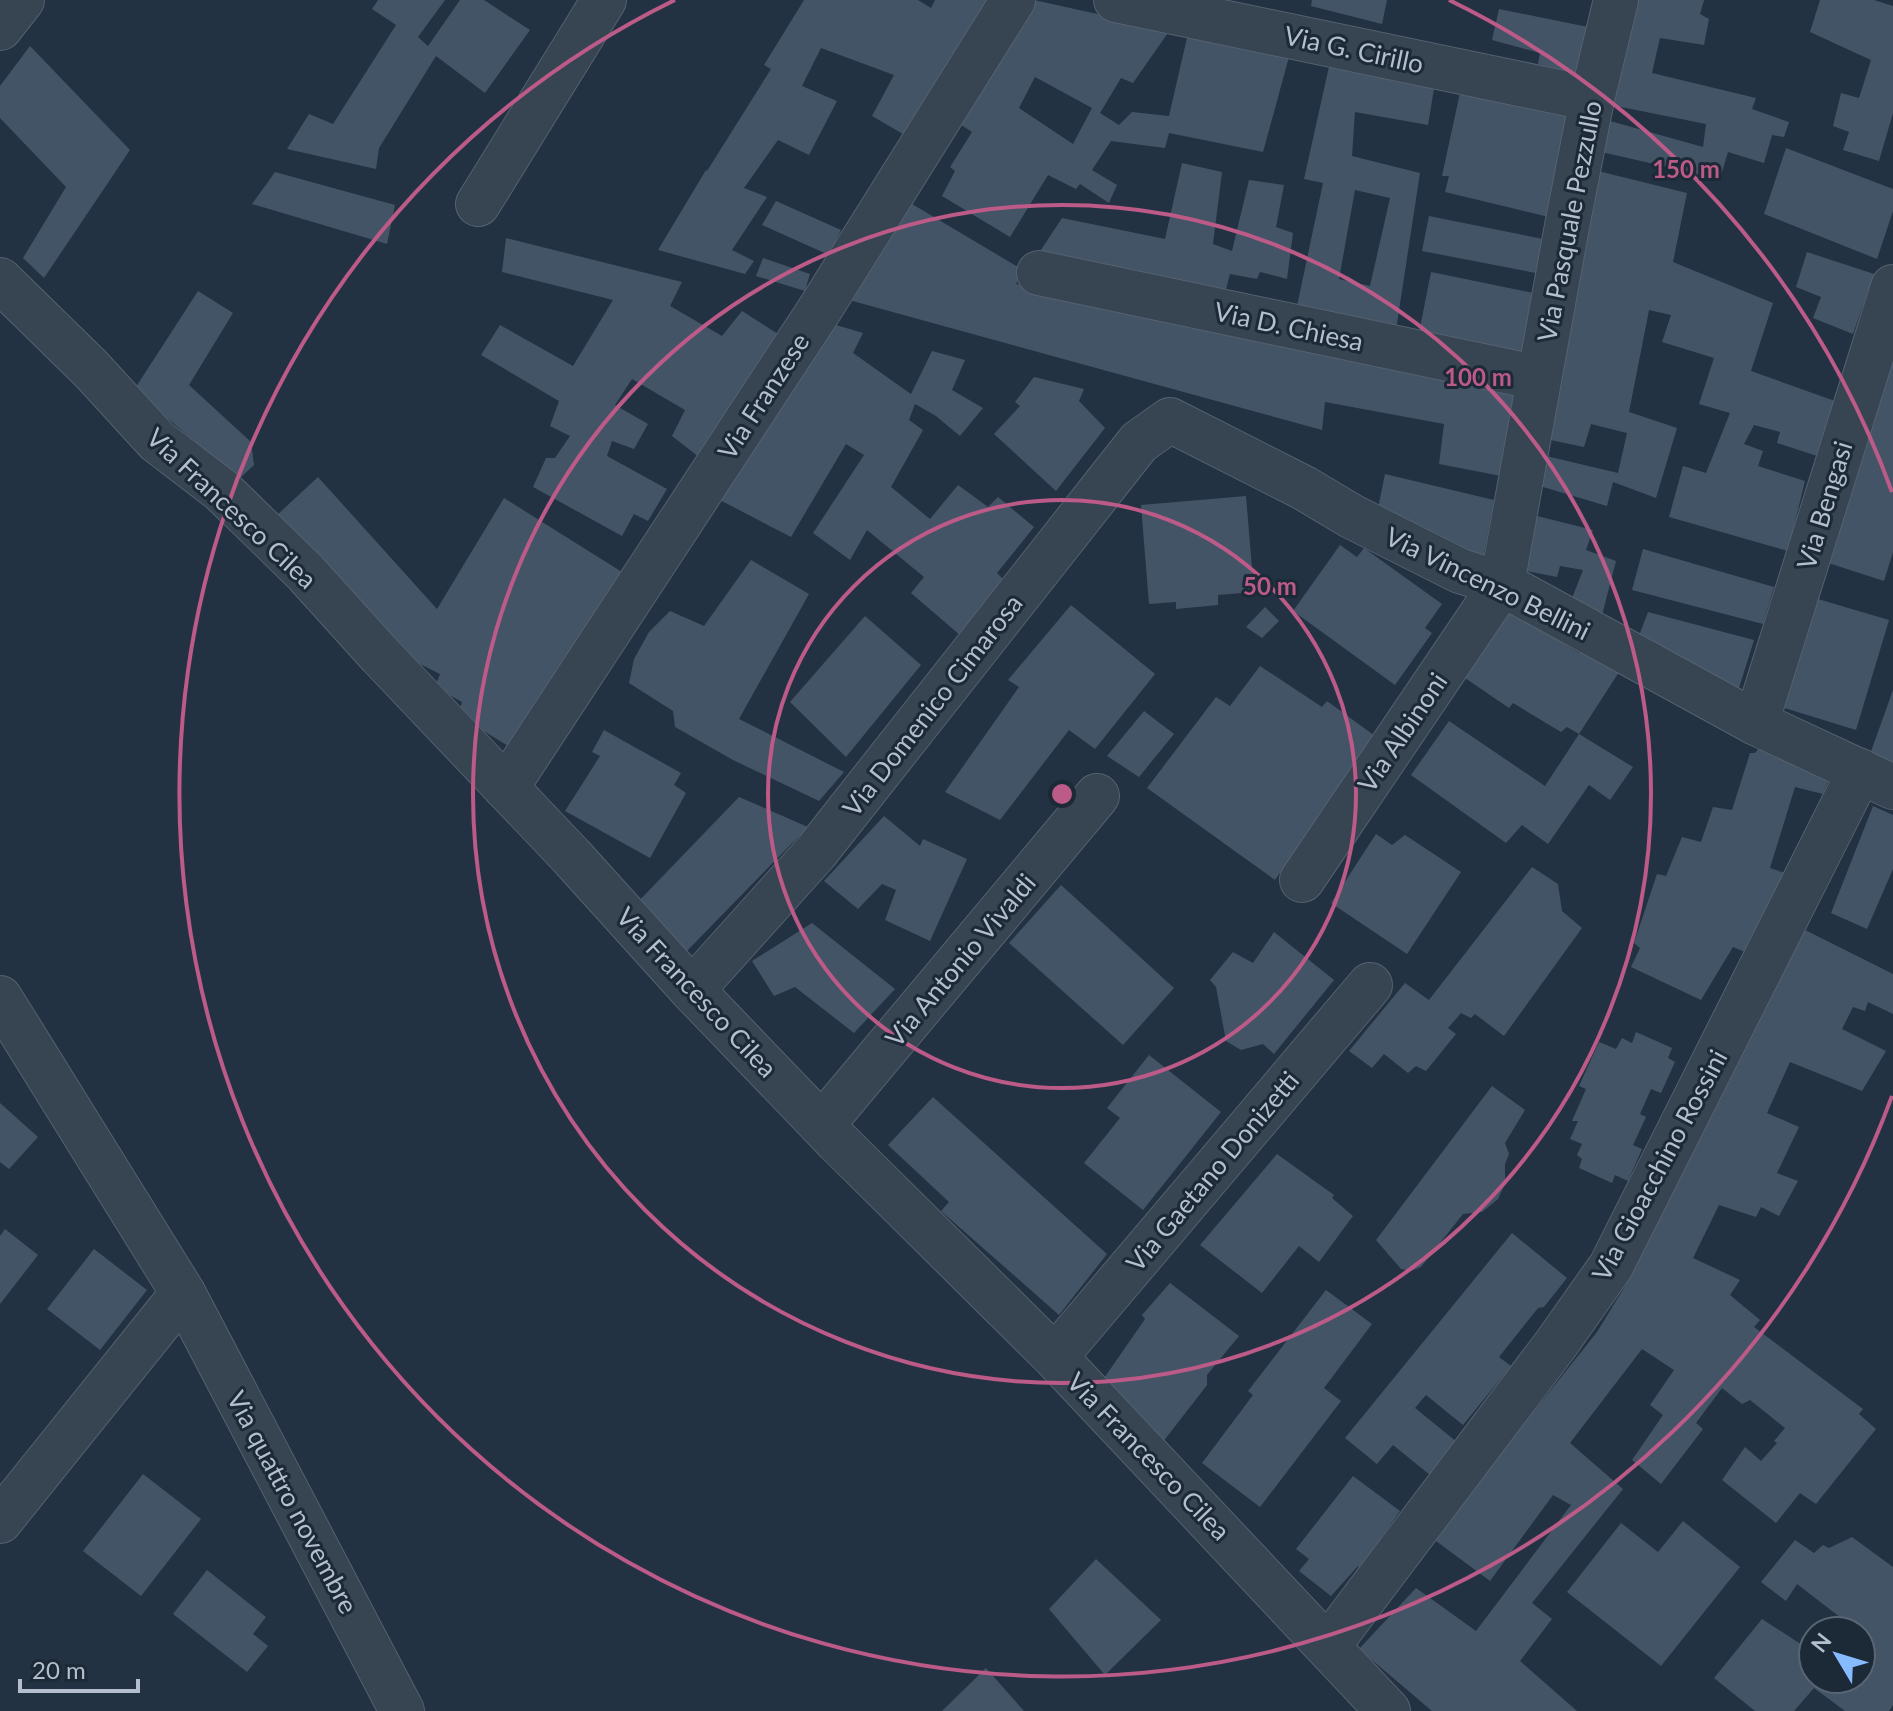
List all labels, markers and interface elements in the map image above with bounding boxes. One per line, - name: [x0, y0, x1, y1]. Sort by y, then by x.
- street label: Via G. Cirillo: [1281, 19, 1427, 79]
- street label: Via Pasquale Pezzullo: [1530, 98, 1608, 344]
- text: 150 m: [1652, 154, 1720, 183]
- street label: Via D. Chiesa: [1212, 295, 1366, 357]
- street label: Via Franzese: [710, 327, 816, 465]
- text: 100 m: [1444, 362, 1512, 391]
- street label: Via Francesco Cilea: [140, 421, 324, 595]
- street label: Via Bengasi: [1789, 437, 1859, 573]
- street label: Via Vincenzo Bellini: [1380, 520, 1596, 646]
- text: 50 m: [1243, 571, 1297, 600]
- street label: Via Domenico Cimarosa: [835, 588, 1029, 822]
- street label: Via Albinoni: [1350, 666, 1454, 798]
- centre of rings: [1048, 780, 1076, 808]
- street label: Via Antonio Vivaldi: [878, 867, 1042, 1053]
- street label: Via Francesco Cilea: [610, 900, 784, 1084]
- street label: Via Gioacchino Rossini: [1585, 1044, 1733, 1286]
- street label: Via Gaetano Donizetti: [1119, 1064, 1305, 1278]
- street label: Via Francesco Cilea: [1061, 1365, 1237, 1547]
- street label: Via quattro novembre: [221, 1385, 365, 1619]
- north arrow: [1797, 1615, 1877, 1695]
- text: N: [1805, 1627, 1837, 1657]
- scale bar: [20, 1643, 138, 1693]
- text: 20 m: [32, 1655, 86, 1684]

